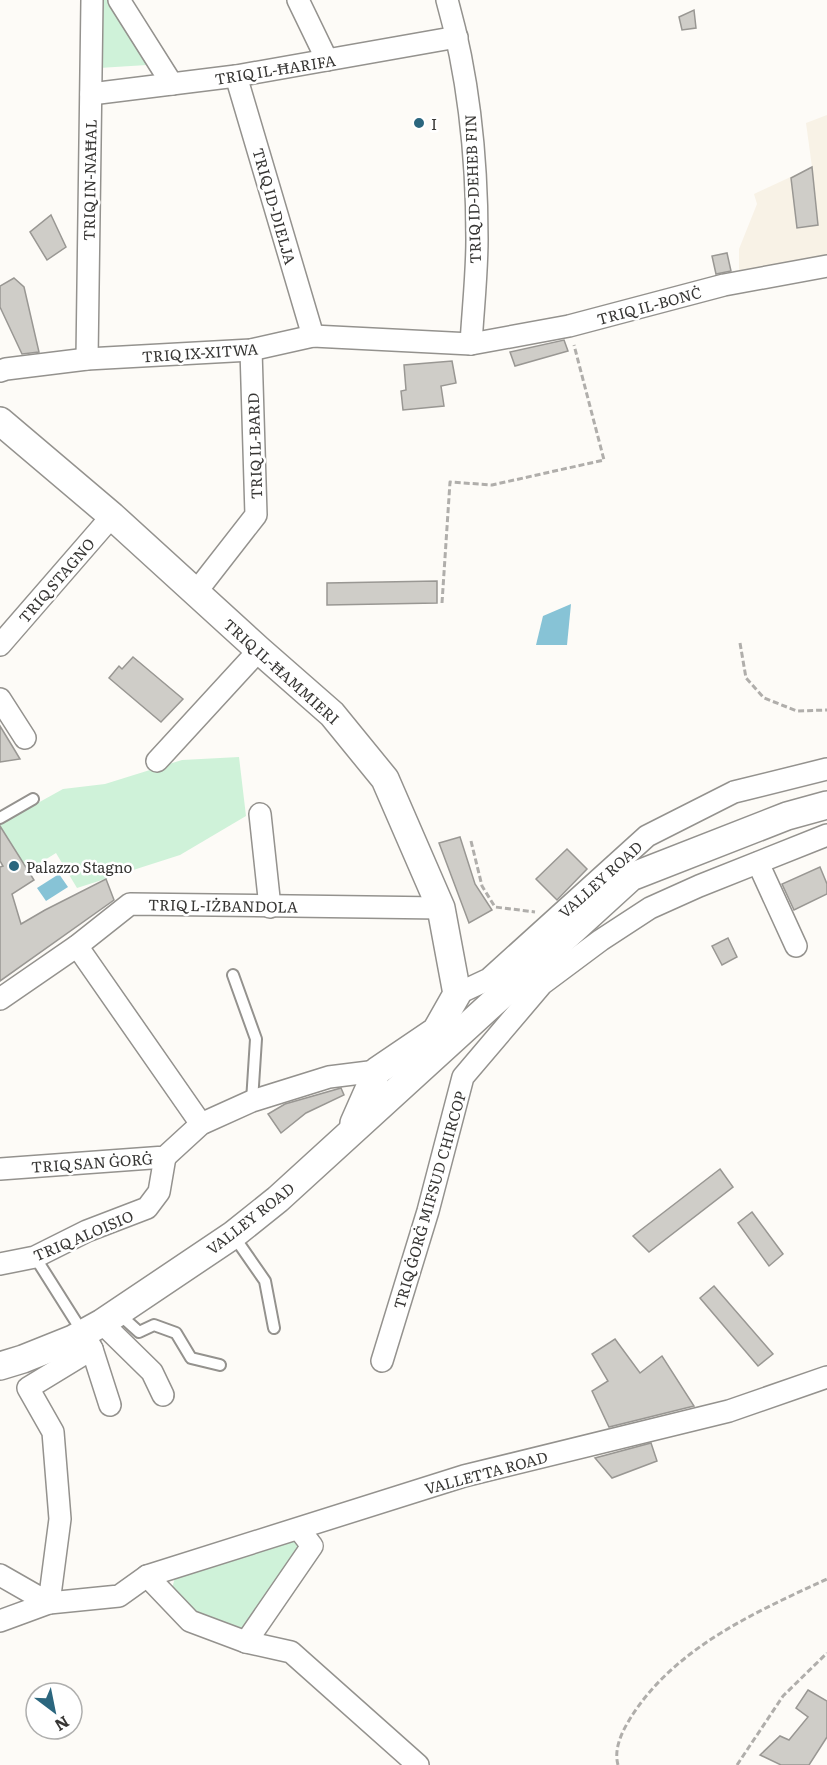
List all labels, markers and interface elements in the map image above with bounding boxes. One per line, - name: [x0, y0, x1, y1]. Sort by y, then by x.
- street label: TRIQ IL-ĦARIFA: [213, 48, 337, 90]
- place label: I: [431, 112, 437, 135]
- street label: TRIQ ID-DEHEB FIN: [458, 114, 486, 264]
- marker: I: [412, 116, 426, 130]
- street label: TRIQ IN-NAĦAL: [76, 119, 102, 241]
- street label: TRIQ ID-DIELJA: [247, 145, 303, 267]
- street label: TRIQ IL-BONĊ: [594, 280, 704, 330]
- street label: TRIQ IX-XITWA: [141, 336, 259, 368]
- street label: TRIQ IL-BARD: [241, 392, 267, 500]
- street label: TRIQ STAGNO: [12, 532, 100, 628]
- street label: TRIQ IL-ĦAMMIERI: [219, 613, 345, 729]
- street label: VALLEY ROAD: [553, 835, 647, 923]
- place label: Palazzo Stagno: [26, 855, 133, 878]
- marker: Palazzo Stagno: [7, 859, 21, 873]
- street label: TRIQ L-IŻBANDOLA: [148, 892, 298, 918]
- street label: TRIQ ĠORĠ MIFSUD CHIRCOP: [387, 1088, 471, 1312]
- street label: TRIQ SAN ĠORĠ: [30, 1146, 154, 1178]
- street label: VALLEY ROAD: [201, 1176, 299, 1260]
- street label: TRIQ ALOISIO: [29, 1204, 137, 1266]
- street label: VALLETTA ROAD: [422, 1445, 550, 1499]
- north arrow: [24, 1681, 84, 1741]
- text: N: [50, 1711, 75, 1738]

